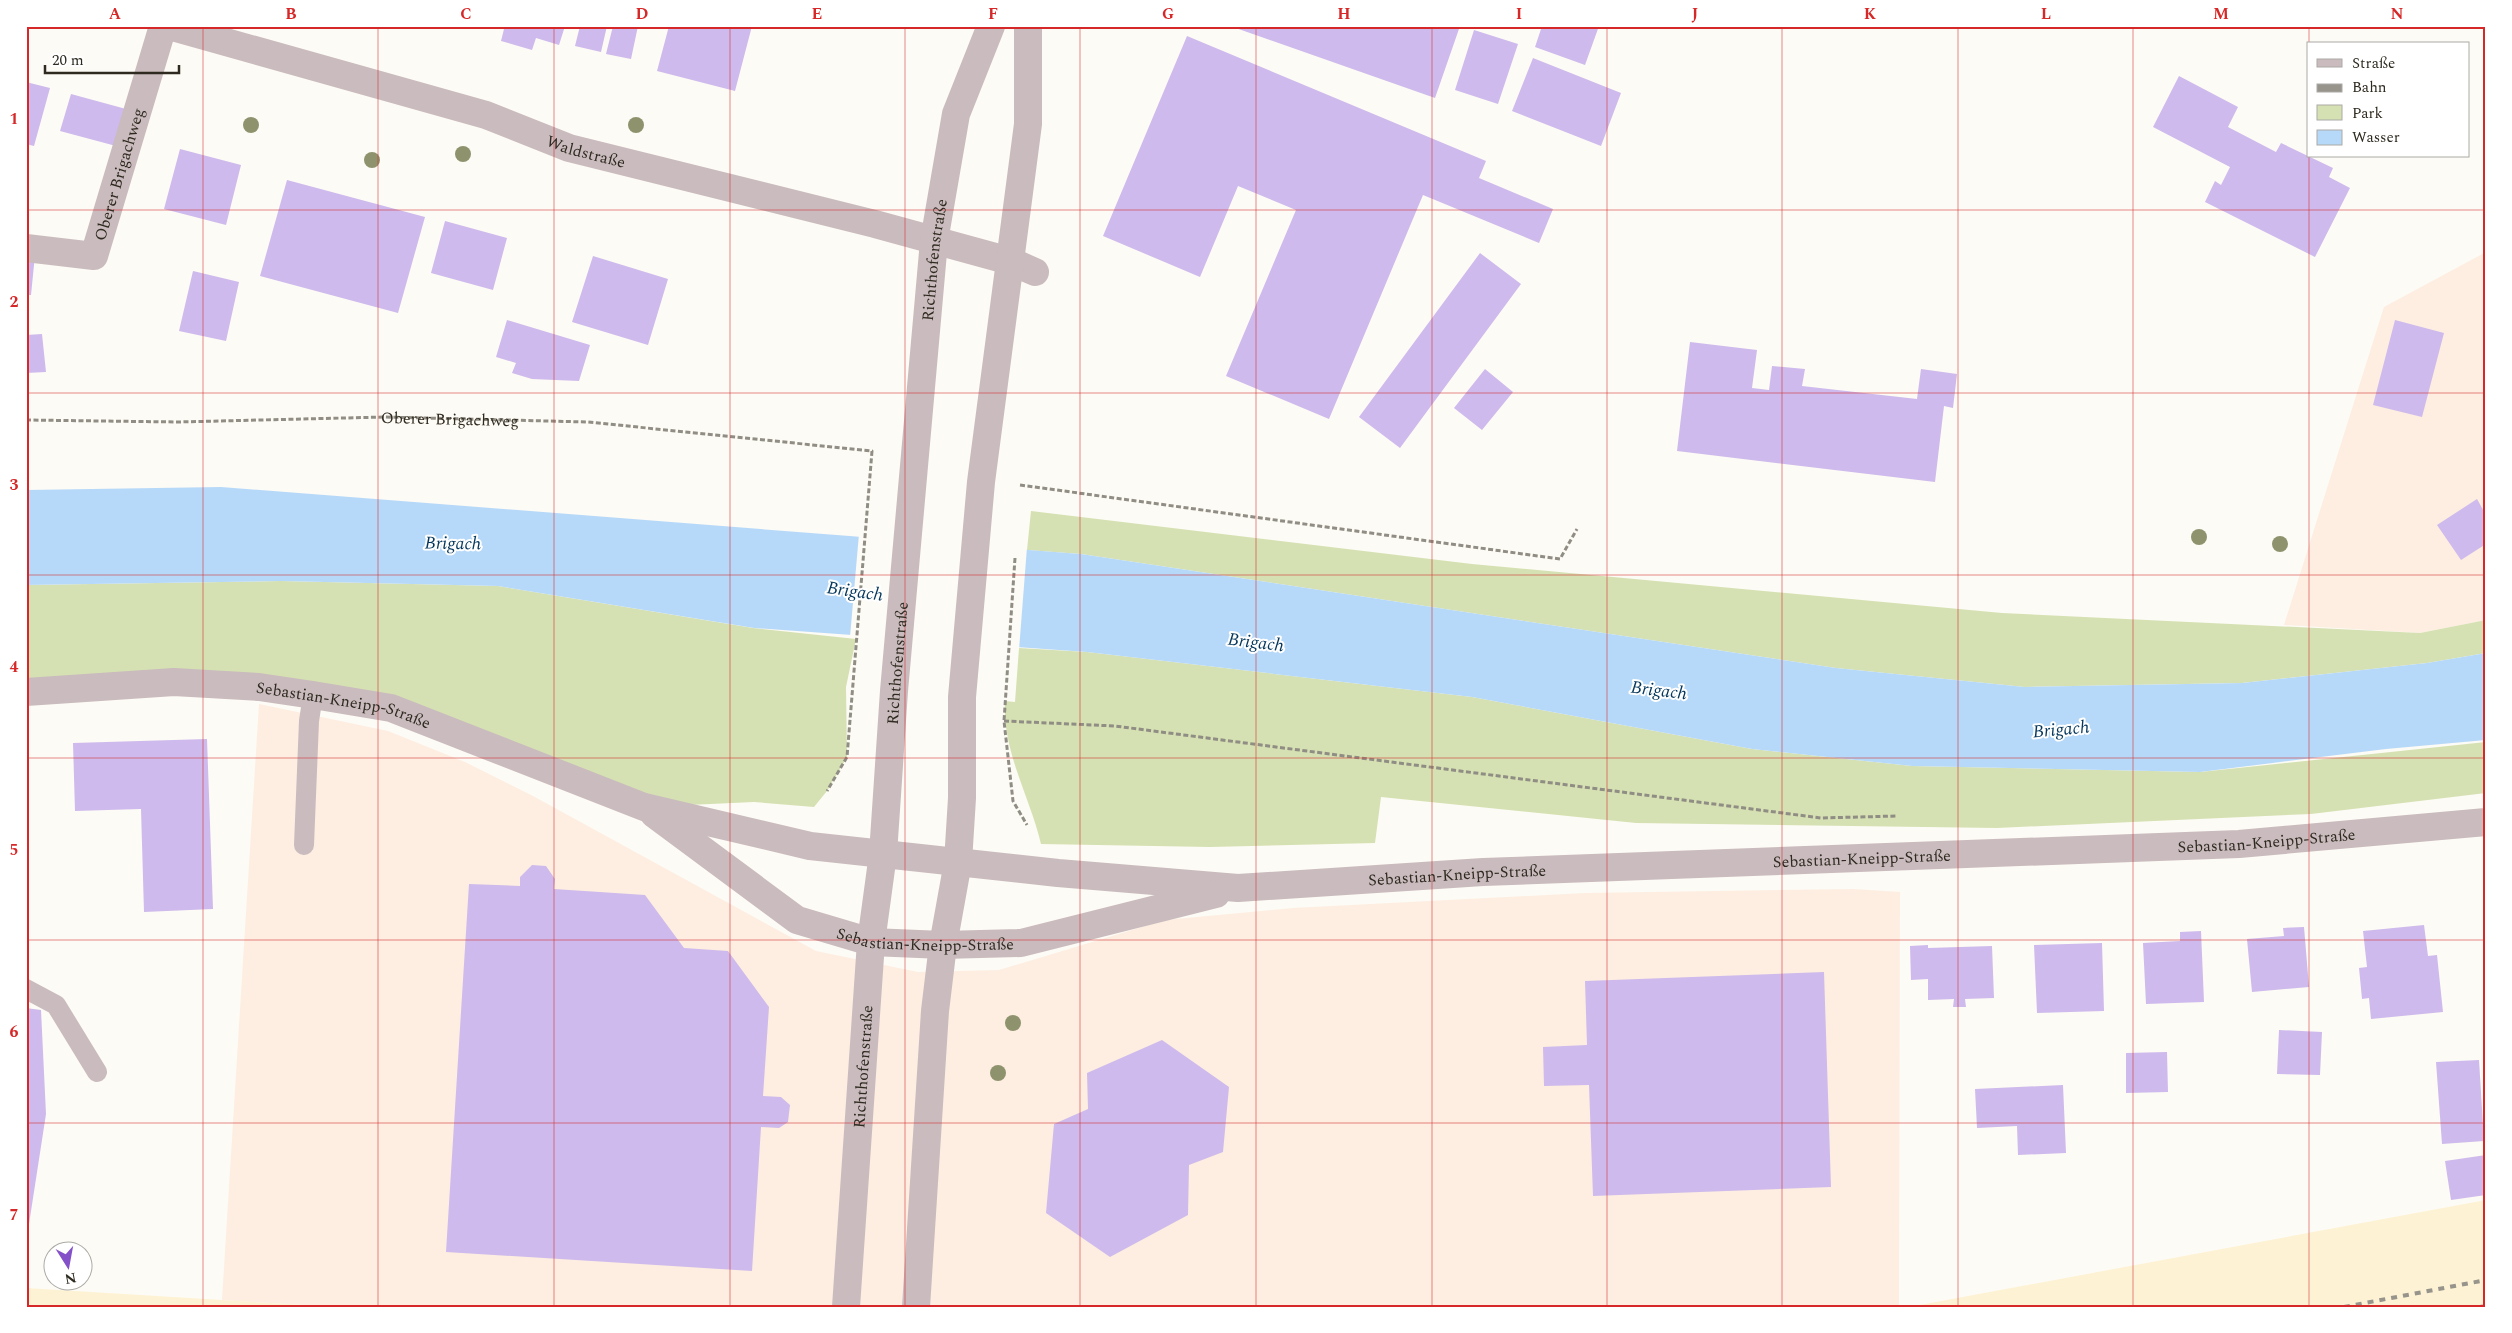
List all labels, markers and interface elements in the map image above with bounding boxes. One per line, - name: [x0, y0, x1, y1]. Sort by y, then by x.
- text: A: [109, 2, 122, 26]
- text: B: [285, 2, 297, 26]
- text: C: [460, 2, 472, 26]
- text: D: [636, 2, 649, 26]
- text: E: [812, 2, 822, 26]
- text: F: [988, 2, 998, 26]
- text: G: [1162, 2, 1174, 26]
- text: H: [1337, 2, 1351, 26]
- text: I: [1516, 2, 1522, 26]
- text: J: [1692, 2, 1699, 26]
- text: K: [1864, 2, 1877, 26]
- text: L: [2041, 2, 2051, 26]
- text: M: [2213, 2, 2229, 26]
- text: N: [2390, 2, 2404, 26]
- scale bar: [45, 42, 179, 74]
- legend: [2307, 42, 2470, 158]
- text: 20 m: [52, 49, 84, 72]
- text: Straße: [2352, 52, 2395, 75]
- text: Bahn: [2352, 76, 2387, 99]
- text: Park: [2352, 102, 2383, 125]
- street label: Oberer Brigachweg: [88, 105, 151, 244]
- text: 1: [10, 107, 18, 131]
- text: Wasser: [2352, 126, 2400, 149]
- street label: Waldstraße: [543, 129, 628, 175]
- street label: Richthofenstraße: [916, 197, 954, 322]
- text: 2: [10, 290, 19, 314]
- street label: Oberer Brigachweg: [381, 406, 519, 433]
- text: 3: [10, 473, 19, 497]
- water label: Brigach: [424, 530, 482, 557]
- water label: Brigach: [825, 574, 885, 609]
- street label: Richthofenstraße: [881, 601, 915, 725]
- water label: Brigach: [1226, 626, 1286, 659]
- text: 4: [10, 655, 19, 679]
- water label: Brigach: [1629, 674, 1689, 707]
- street label: Sebastian-Kneipp-Straße: [255, 676, 434, 735]
- water label: Brigach: [2032, 714, 2090, 745]
- street label: Sebastian-Kneipp-Straße: [2177, 823, 2356, 859]
- text: 5: [10, 838, 18, 862]
- street label: Sebastian-Kneipp-Straße: [1772, 844, 1951, 874]
- street label: Sebastian-Kneipp-Straße: [1367, 859, 1547, 892]
- street label: Sebastian-Kneipp-Straße: [833, 921, 1014, 958]
- street label: Richthofenstraße: [847, 1004, 880, 1129]
- text: 6: [10, 1020, 19, 1044]
- text: 7: [10, 1203, 19, 1227]
- north arrow: [42, 1240, 92, 1290]
- text: N: [63, 1267, 78, 1290]

